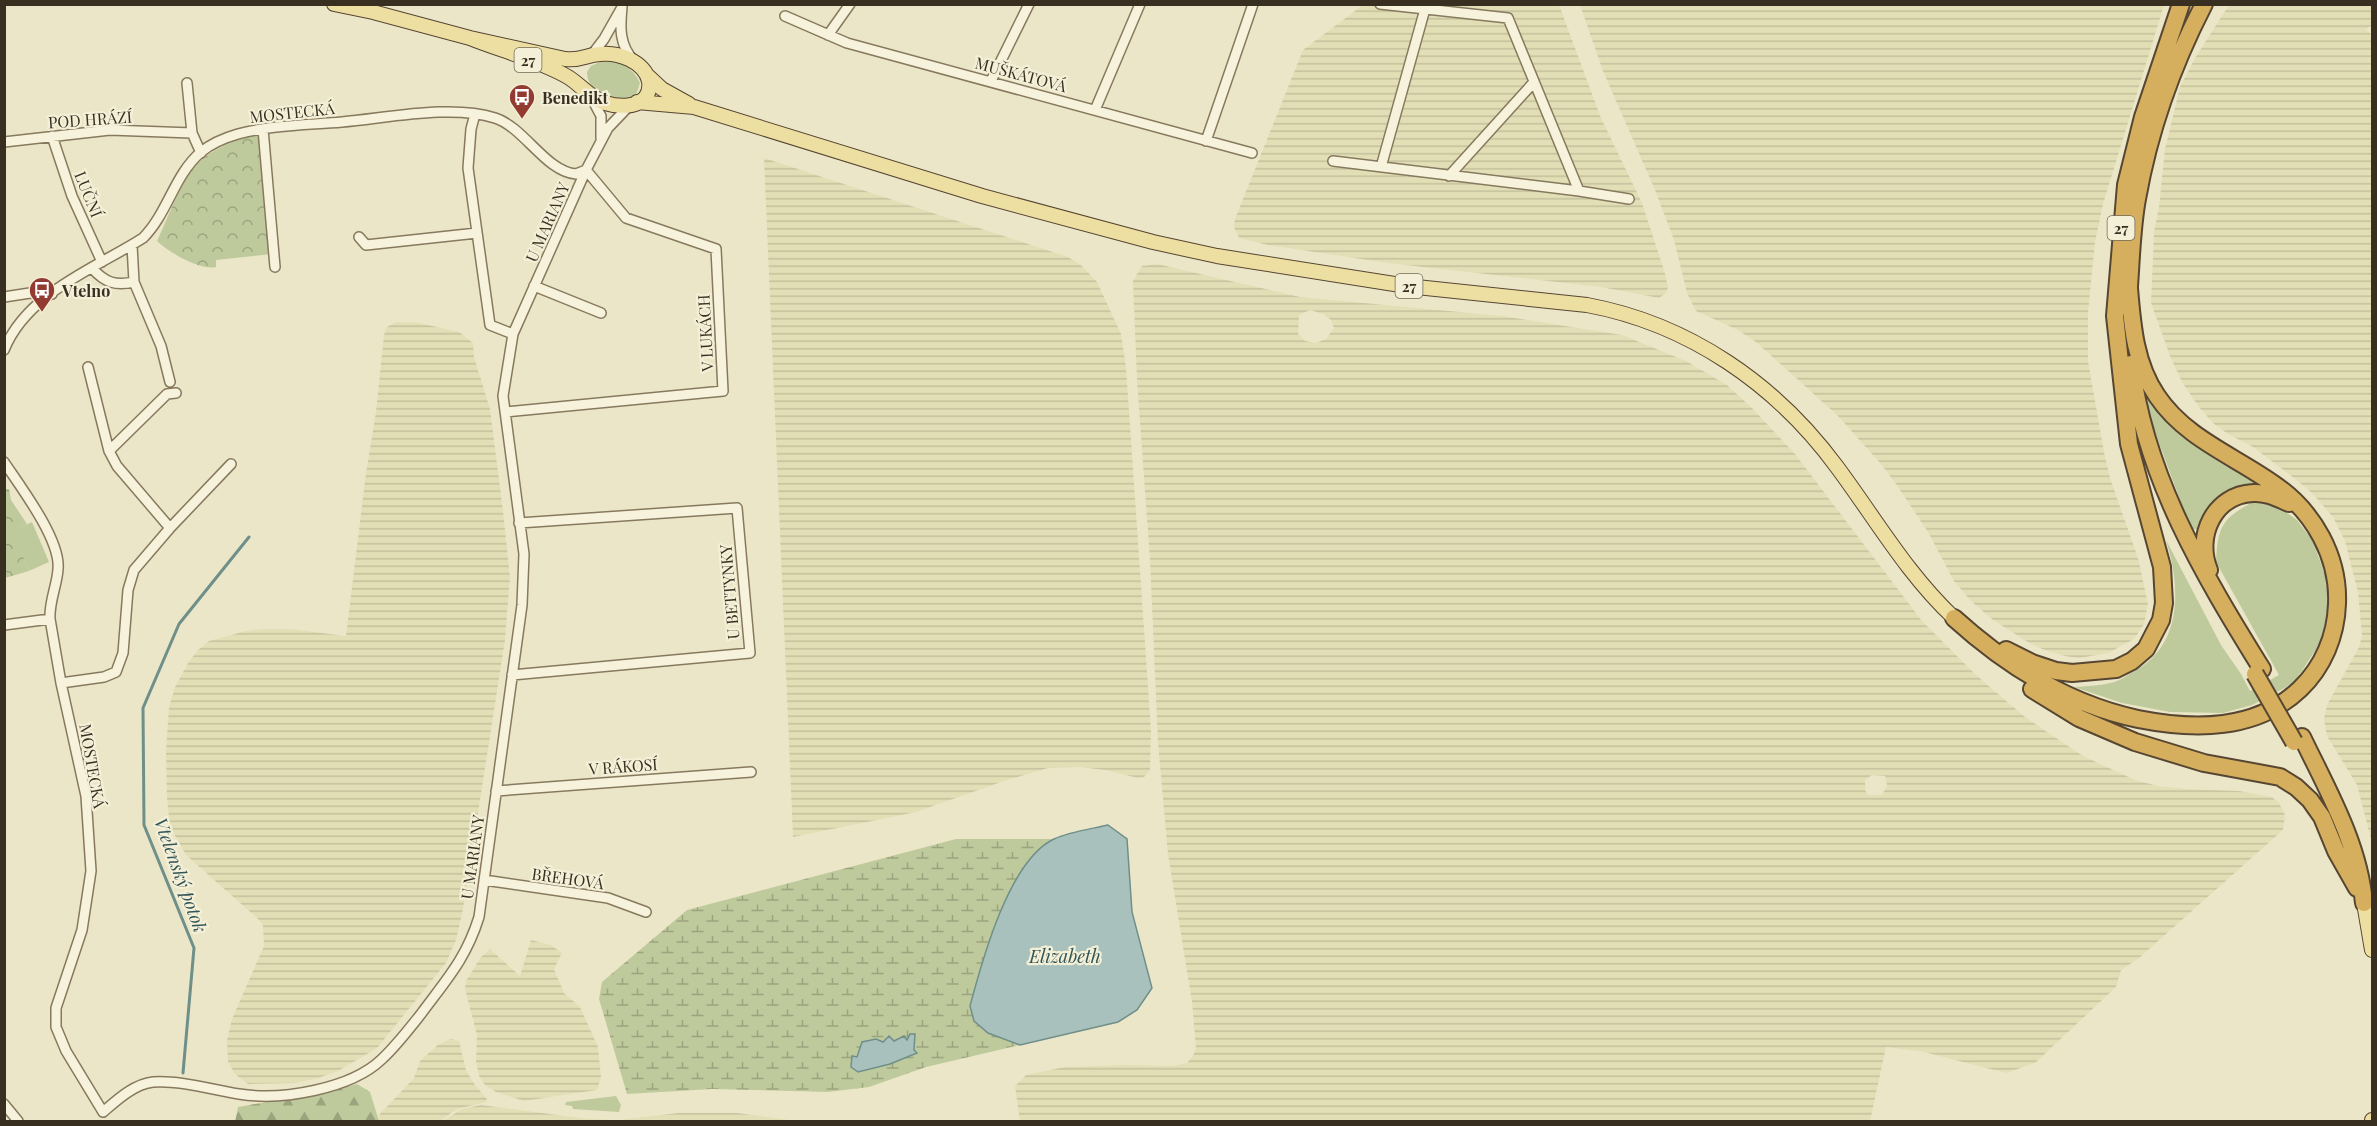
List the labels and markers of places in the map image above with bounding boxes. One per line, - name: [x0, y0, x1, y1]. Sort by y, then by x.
- bus stop icon: Benedikt: [507, 82, 537, 120]
- place label: Benedikt: [542, 87, 609, 108]
- bus stop icon: Vtelno: [27, 275, 57, 313]
- place label: Vtelno: [61, 280, 110, 301]

